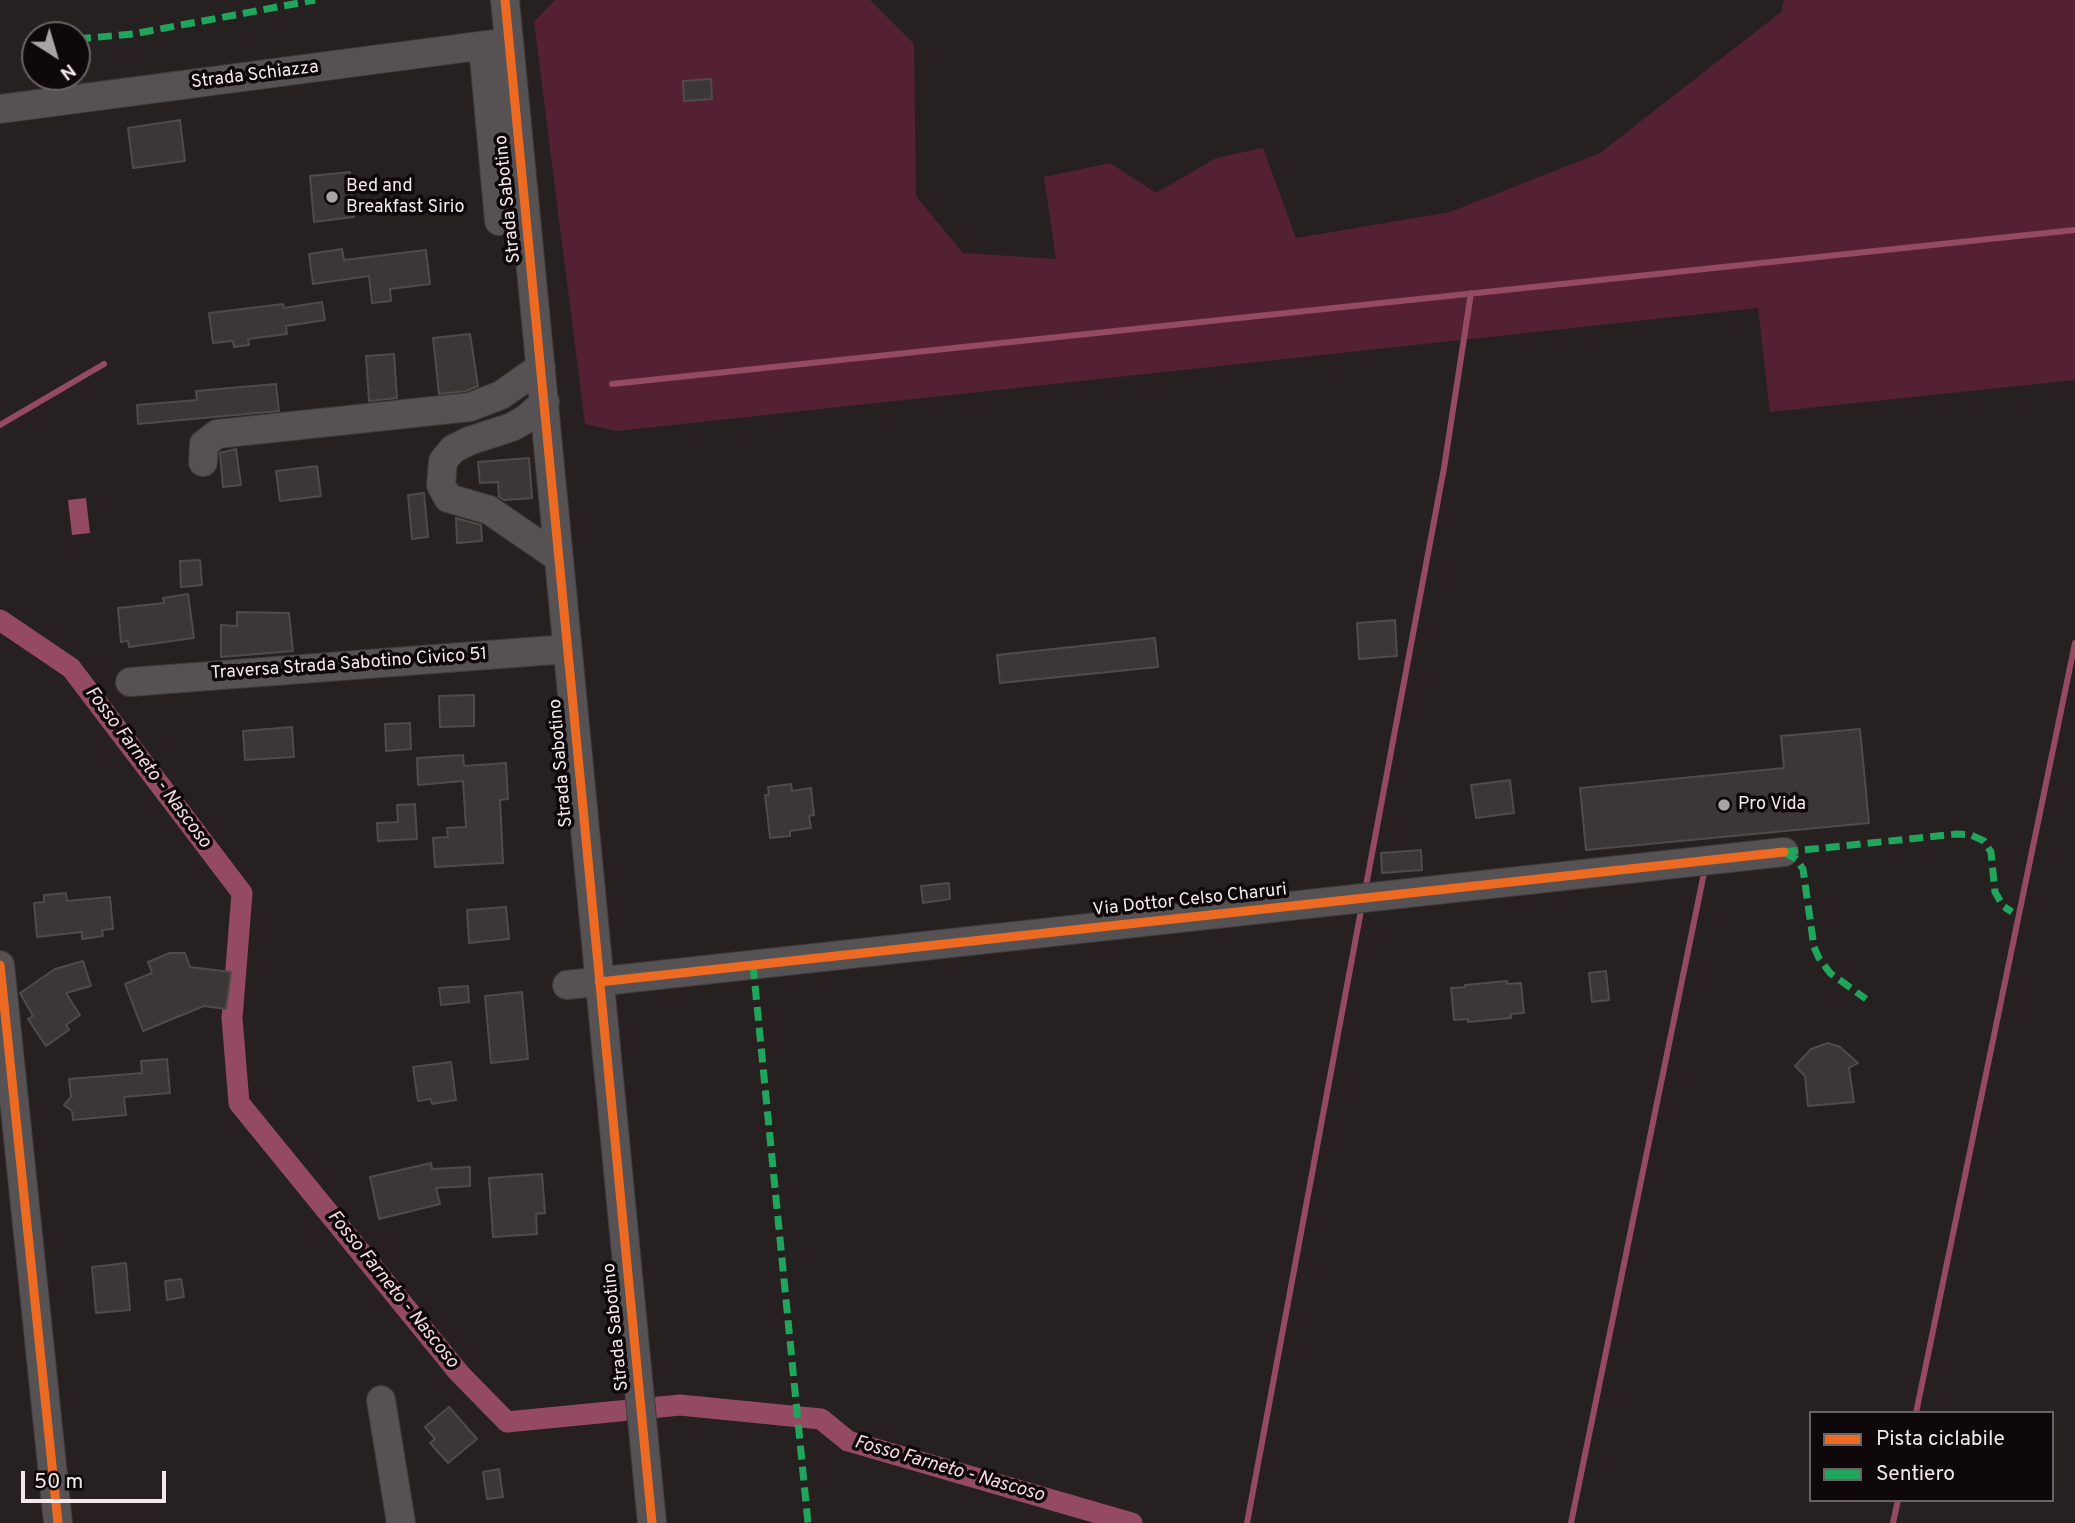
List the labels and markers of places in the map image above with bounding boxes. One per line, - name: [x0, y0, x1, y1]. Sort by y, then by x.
- place label: Bed and Breakfast Sirio: [346, 176, 464, 218]
- marker: Bed and Breakfast Sirio: [324, 189, 340, 205]
- place label: Pro Vida: [1738, 794, 1806, 816]
- marker: Pro Vida: [1716, 797, 1732, 813]

